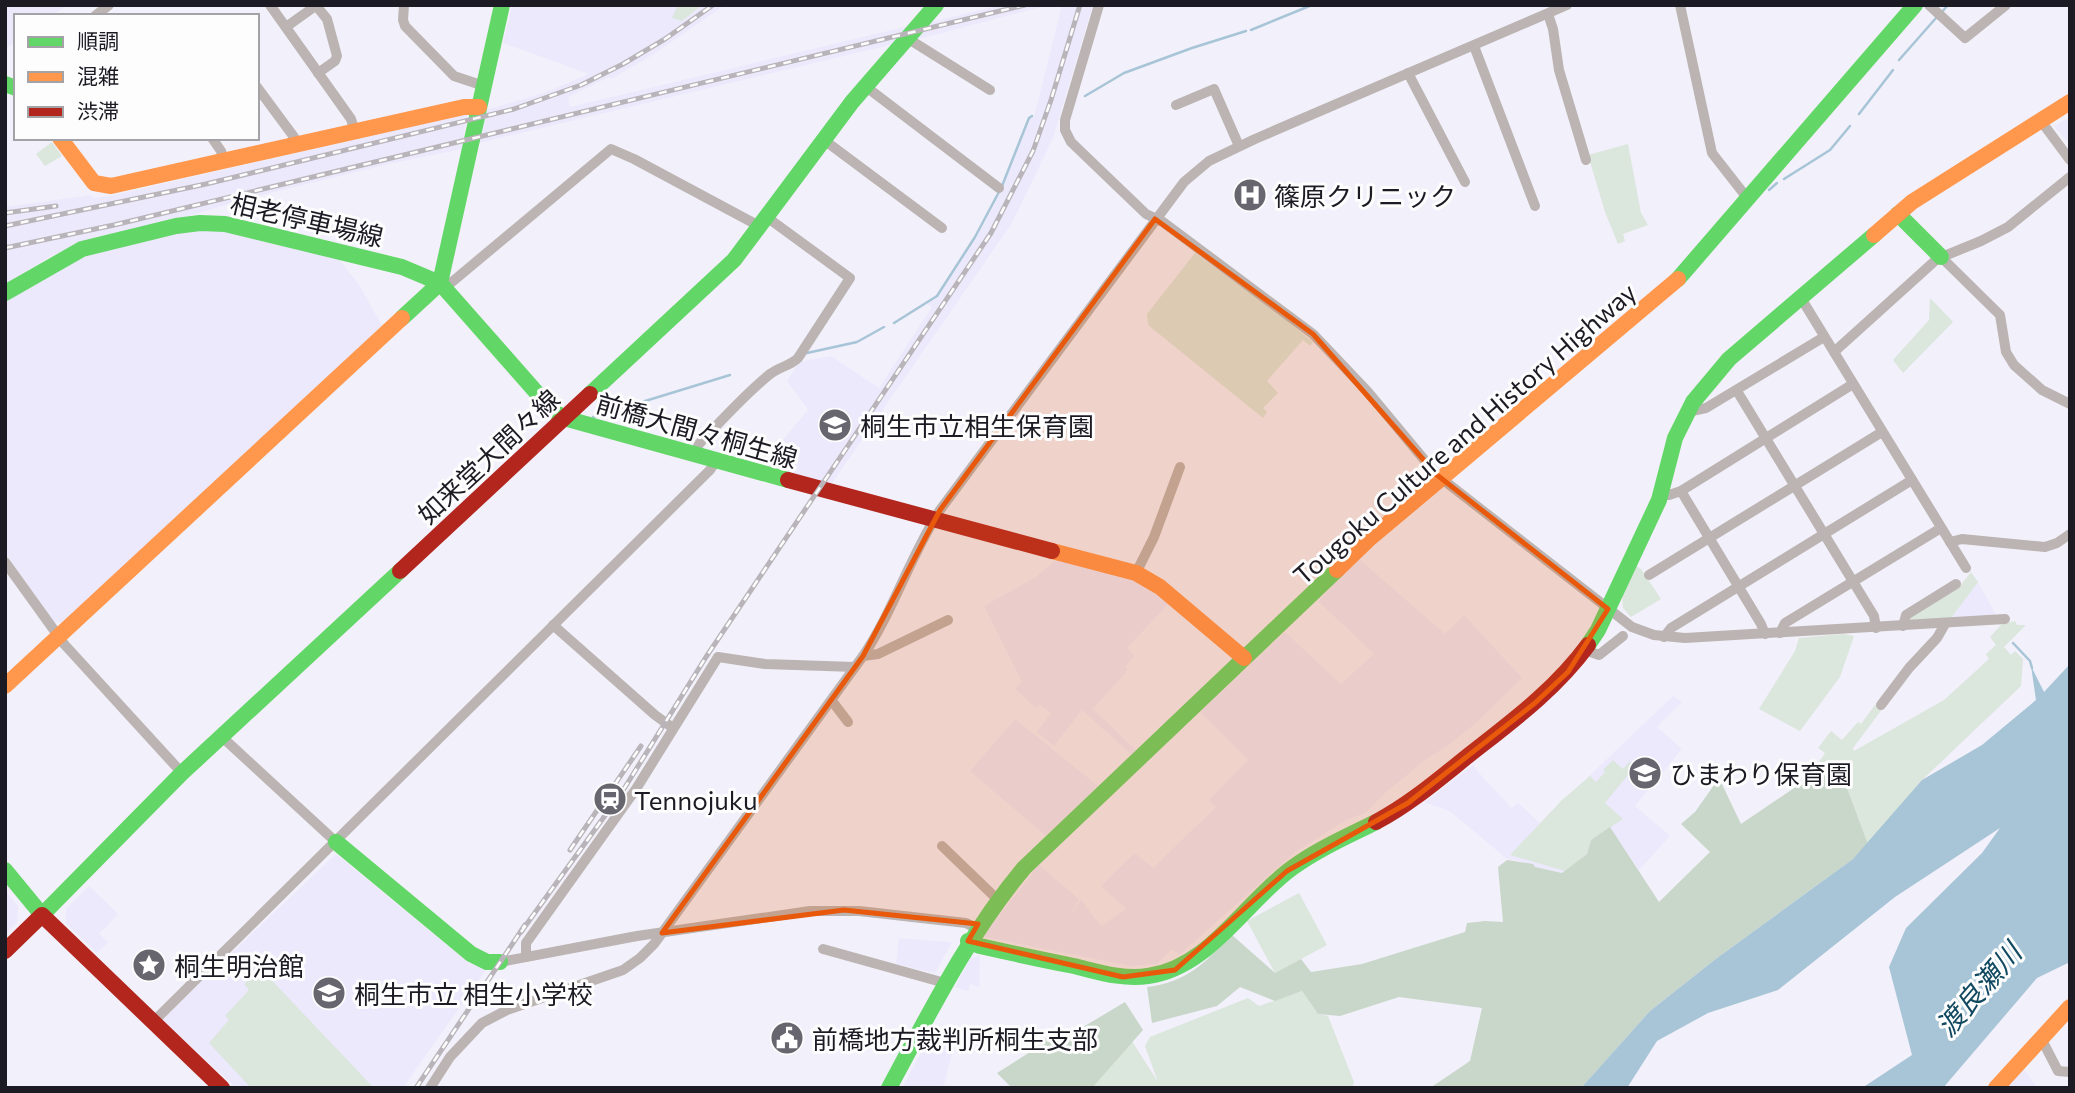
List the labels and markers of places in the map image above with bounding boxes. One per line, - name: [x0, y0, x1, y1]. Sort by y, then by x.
- hospital icon: 篠原クリニック: [1231, 176, 1269, 214]
- place label: 篠原クリニック: [1274, 180, 1456, 211]
- school or university icon: 桐生市立相生保育園: [816, 406, 854, 444]
- place label: 桐生市立相生保育園: [860, 410, 1094, 441]
- school or university icon: ひまわり保育園: [1626, 754, 1664, 792]
- place label: ひまわり保育園: [1670, 758, 1852, 789]
- station icon: Tennojuku: [591, 780, 629, 818]
- place label: Tennojuku: [634, 784, 757, 815]
- place icon: 桐生明治館: [130, 946, 168, 984]
- place label: 桐生明治館: [174, 950, 304, 981]
- school or university icon: 桐生市立 相生小学校: [310, 974, 348, 1012]
- place label: 桐生市立 相生小学校: [354, 978, 593, 1009]
- public building icon: 前橋地方裁判所桐生支部: [768, 1019, 806, 1057]
- place label: 前橋地方裁判所桐生支部: [812, 1023, 1098, 1054]

